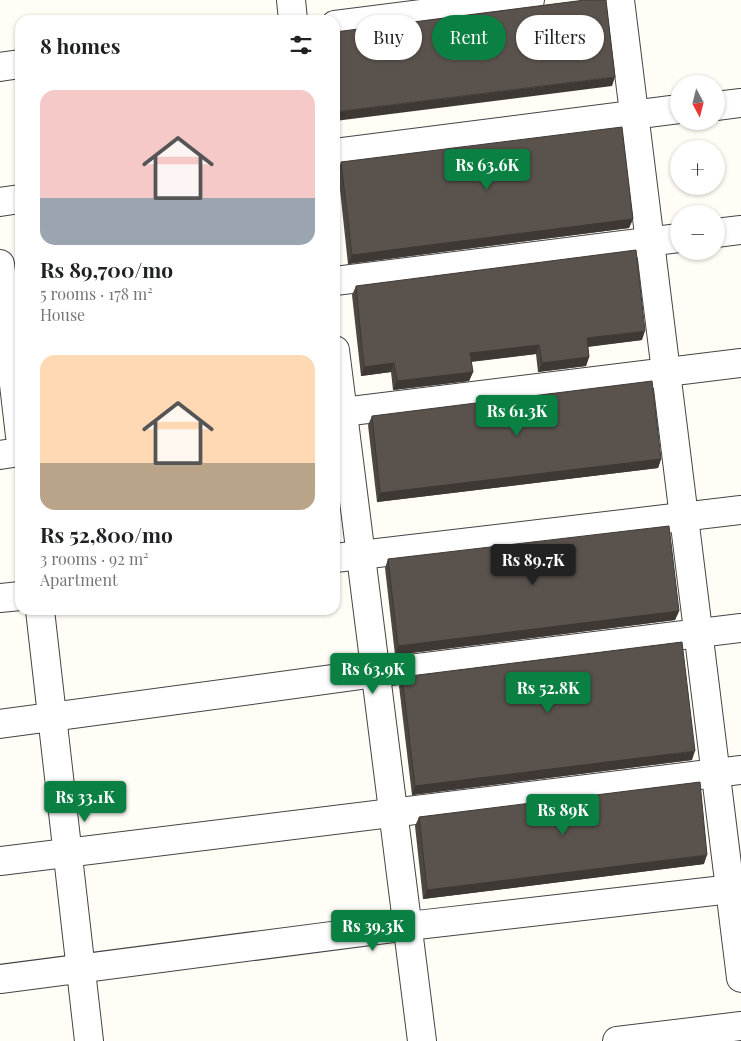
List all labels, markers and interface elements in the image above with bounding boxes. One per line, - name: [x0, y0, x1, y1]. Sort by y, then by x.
- chip: Buy: [355, 15, 422, 60]
- chip: Rent: [432, 15, 506, 60]
- chip: Filters: [516, 15, 604, 60]
- text: 8 homes: [40, 31, 120, 59]
- icon: filters: [287, 31, 315, 59]
- north arrow: [670, 75, 725, 130]
- map controls: [670, 75, 725, 260]
- icon: home: [133, 123, 223, 213]
- button: +: [670, 140, 725, 195]
- pin: Rs 63.6K: [435, 148, 539, 191]
- text: Rs 63.6K: [455, 154, 519, 175]
- button: −: [670, 205, 725, 260]
- text: Rs 89,700/mo: [40, 255, 173, 283]
- text: 5 rooms · 178 m²: [40, 283, 153, 304]
- text: House: [40, 304, 85, 325]
- icon: home: [133, 388, 223, 478]
- pin: Rs 61.3K: [465, 394, 569, 437]
- text: Rs 61.3K: [487, 400, 547, 421]
- text: Rs 52,800/mo: [40, 520, 173, 548]
- pin: Rs 89.7K: [481, 544, 585, 586]
- text: 3 rooms · 92 m²: [40, 548, 149, 569]
- text: Rs 89.7K: [502, 549, 564, 570]
- text: Apartment: [40, 569, 118, 590]
- pin: Rs 63.9K: [321, 652, 425, 695]
- text: Rs 63.9K: [341, 658, 405, 679]
- pin: Rs 52.8K: [496, 672, 600, 714]
- text: Rs 52.8K: [517, 677, 579, 698]
- pin: Rs 33.1K: [33, 780, 137, 823]
- text: Rs 33.1K: [55, 786, 115, 807]
- pin: Rs 89K: [522, 794, 604, 836]
- text: Rs 89K: [537, 799, 589, 820]
- pin: Rs 39.3K: [321, 910, 425, 952]
- text: Rs 39.3K: [342, 915, 404, 936]

